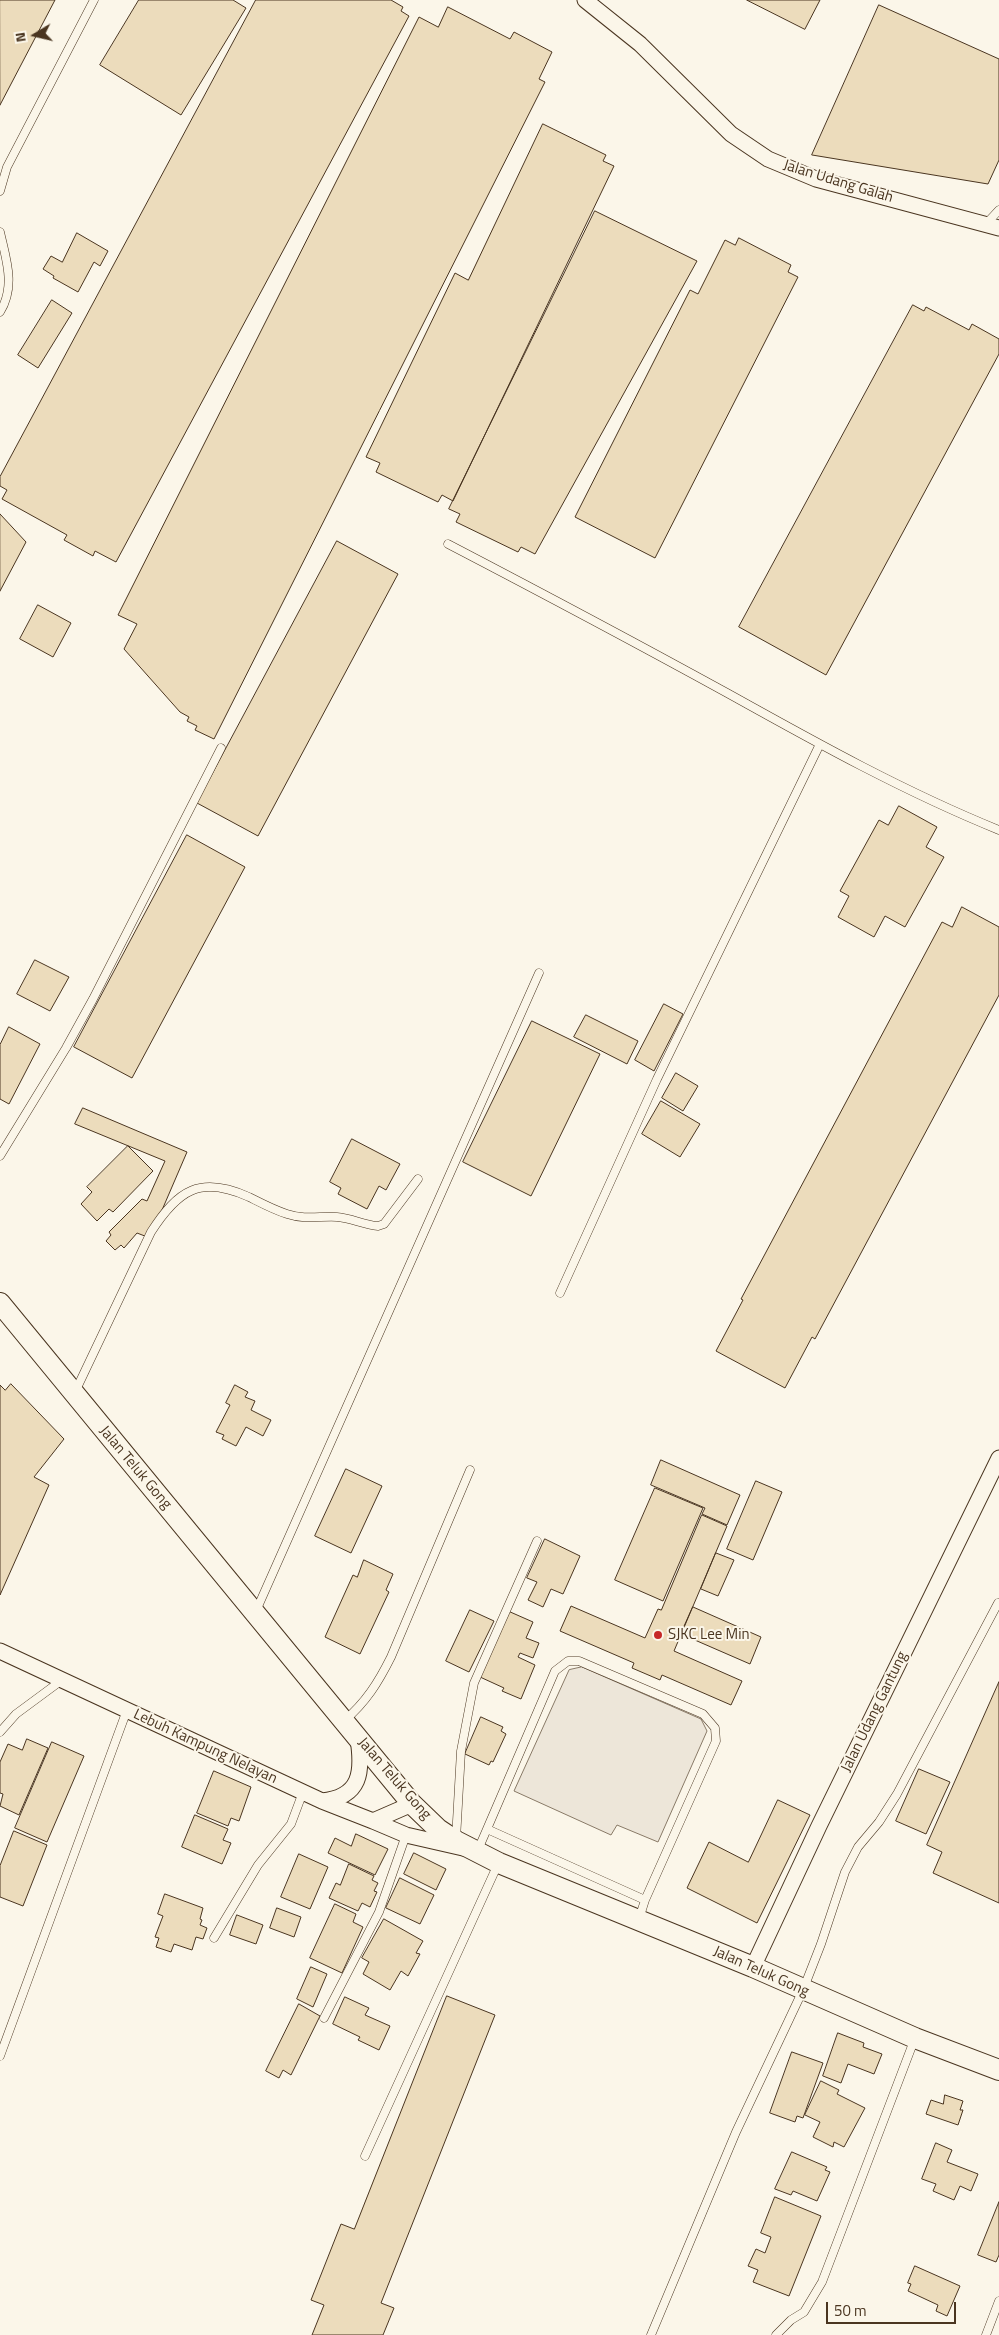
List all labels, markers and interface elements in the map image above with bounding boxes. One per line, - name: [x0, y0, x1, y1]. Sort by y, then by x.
- north arrow: [10, 10, 60, 60]
- text: N: [9, 31, 31, 44]
- street label: Jalan Udang Galah: [781, 157, 895, 207]
- street label: Jalan Teluk Gong: [95, 1423, 175, 1513]
- place label: SJKC Lee Min: [668, 1626, 750, 1644]
- marker: SJKC Lee Min: [652, 1629, 664, 1641]
- street label: Jalan Udang Gantung: [838, 1649, 912, 1775]
- street label: Lebuh Kampung Nelayan: [130, 1706, 280, 1788]
- street label: Jalan Teluk Gong: [353, 1734, 435, 1824]
- street label: Jalan Teluk Gong: [710, 1943, 812, 2001]
- scale bar: [829, 2292, 959, 2324]
- text: 50 m: [834, 2299, 867, 2322]

